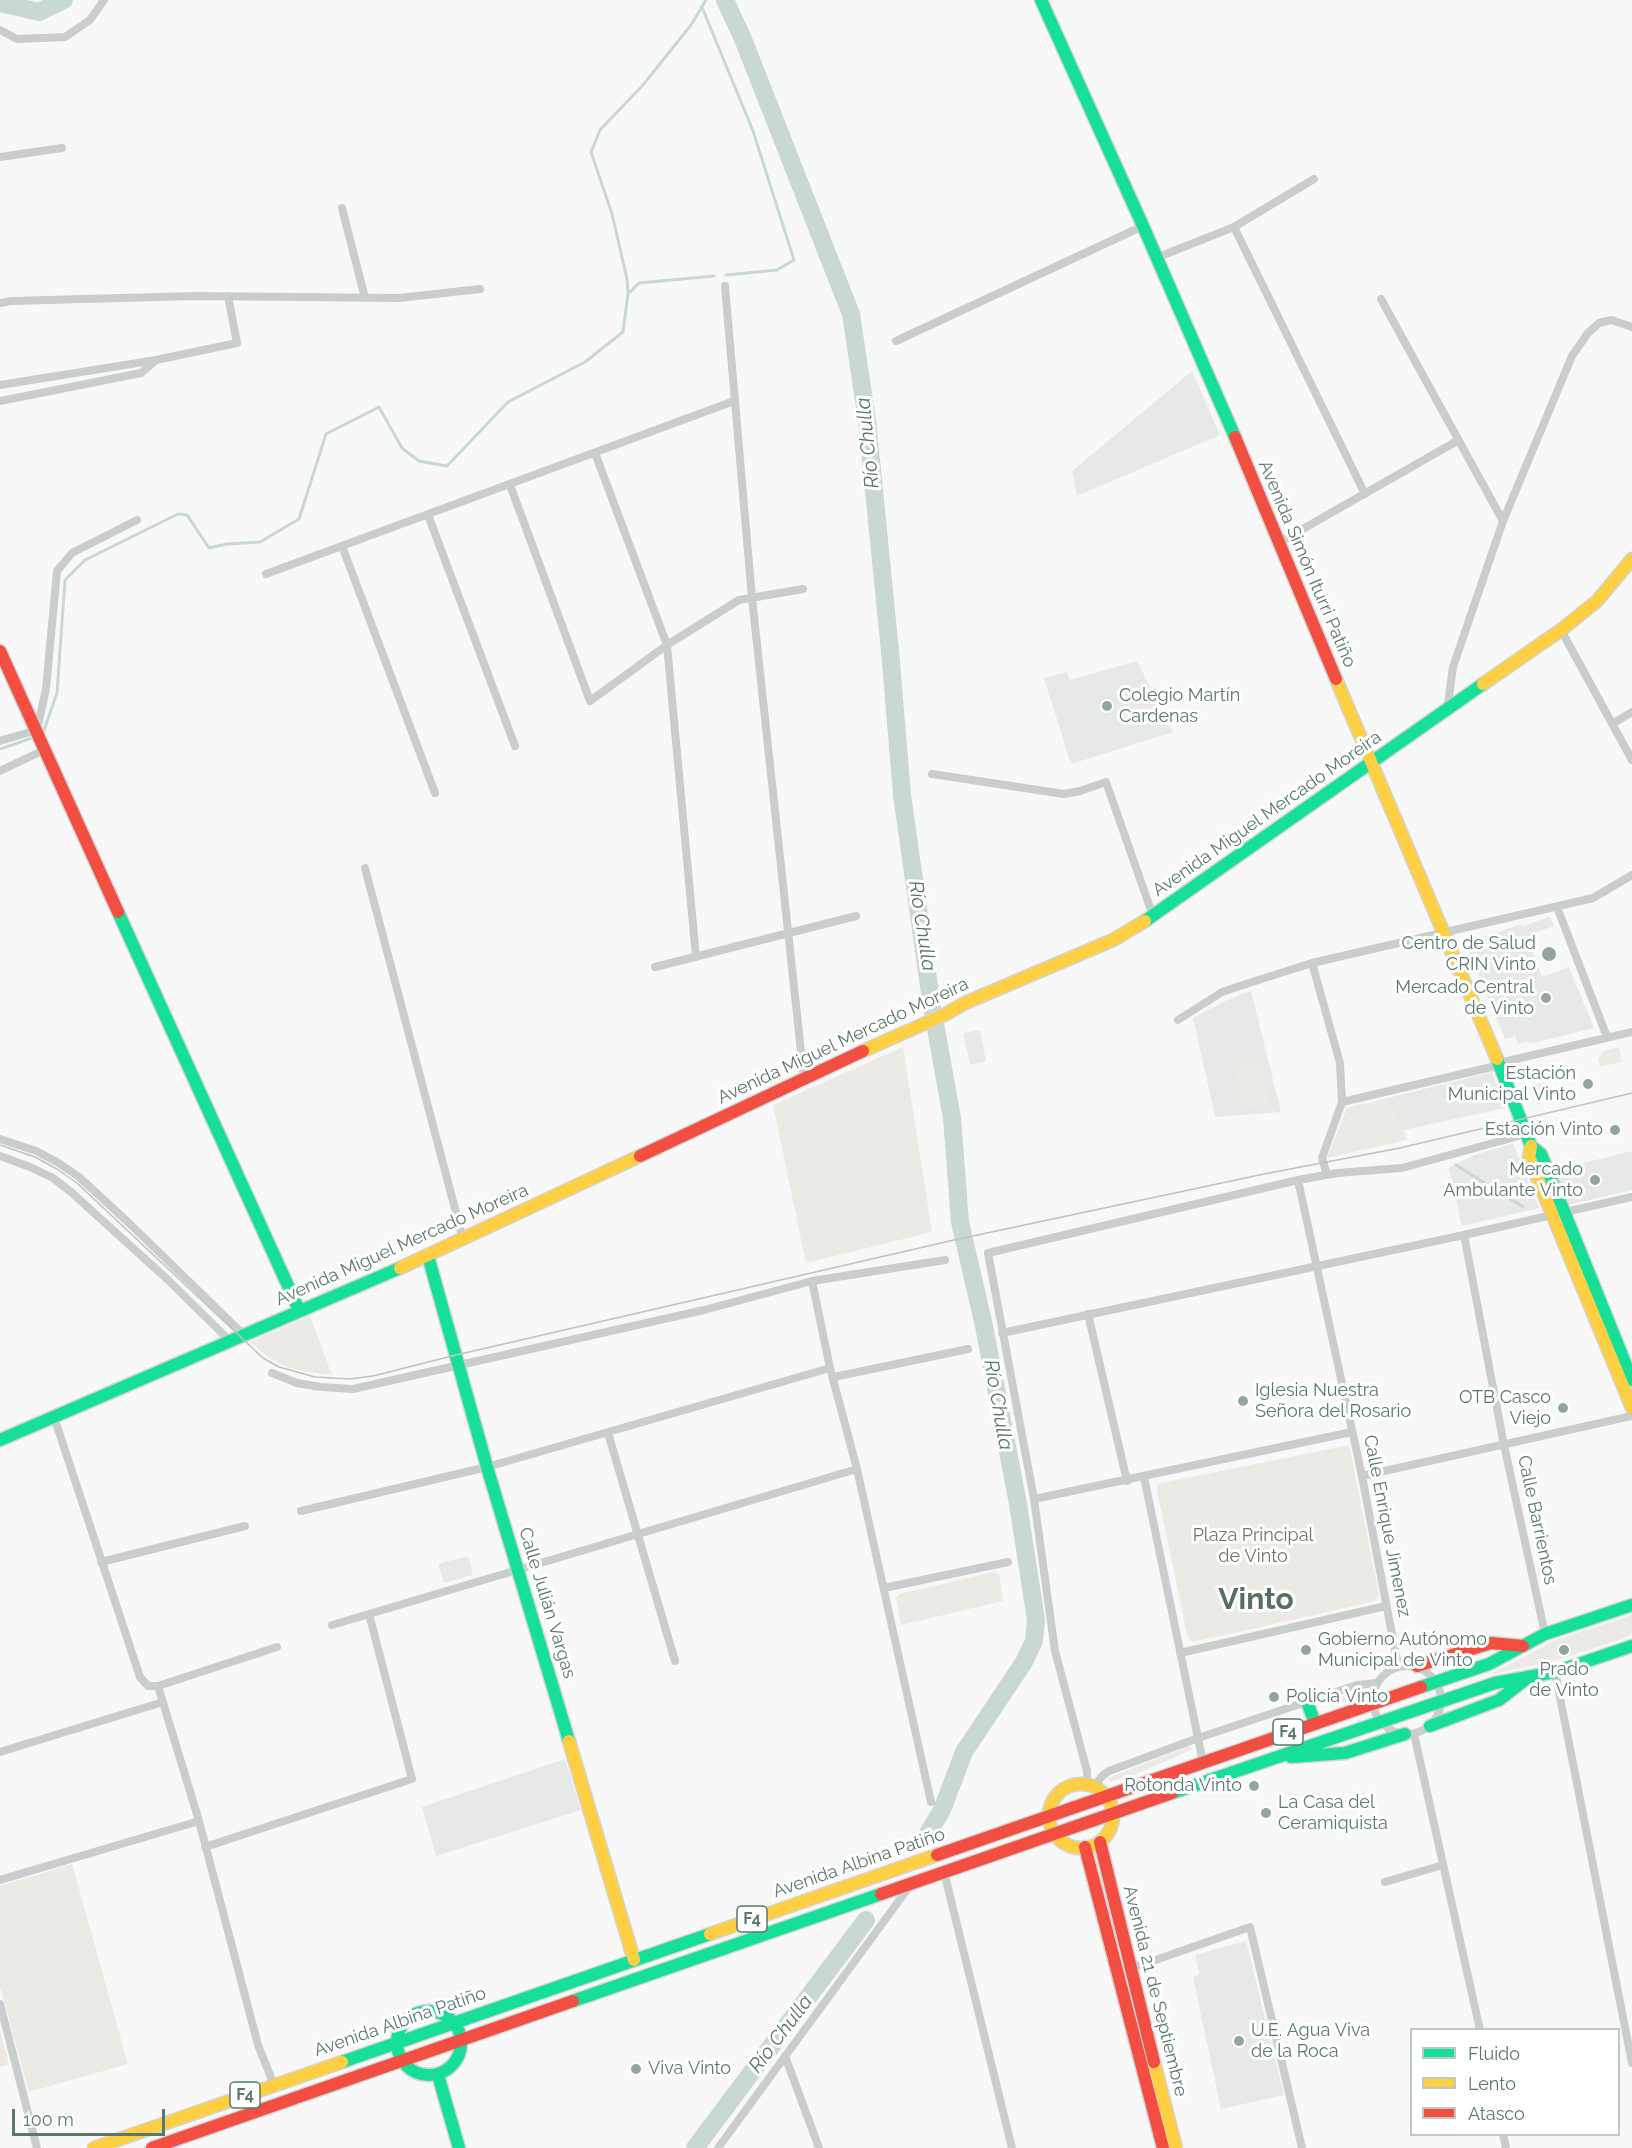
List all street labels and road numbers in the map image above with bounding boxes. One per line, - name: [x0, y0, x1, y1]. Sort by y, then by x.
- street label: Avenida Simón Iturri Patiño: [1254, 457, 1360, 671]
- street label: Avenida Miguel Mercado Moreira: [1148, 726, 1386, 902]
- street label: Avenida Miguel Mercado Moreira: [714, 973, 972, 1109]
- street label: Avenida Miguel Mercado Moreira: [272, 1179, 532, 1311]
- street label: Calle Enrique Jimenez: [1359, 1433, 1415, 1619]
- street label: Calle Barrientos: [1513, 1453, 1561, 1587]
- street label: Calle Julián Vargas: [514, 1525, 580, 1681]
- road number: F4: [1273, 1719, 1303, 1745]
- street label: Avenida Albina Patiño: [770, 1823, 948, 1903]
- street label: Avenida 21 de Septiembre: [1118, 1883, 1192, 2099]
- road number: F4: [737, 1906, 767, 1932]
- street label: Avenida Albina Patiño: [311, 1982, 489, 2062]
- road number: F4: [230, 2082, 260, 2108]

